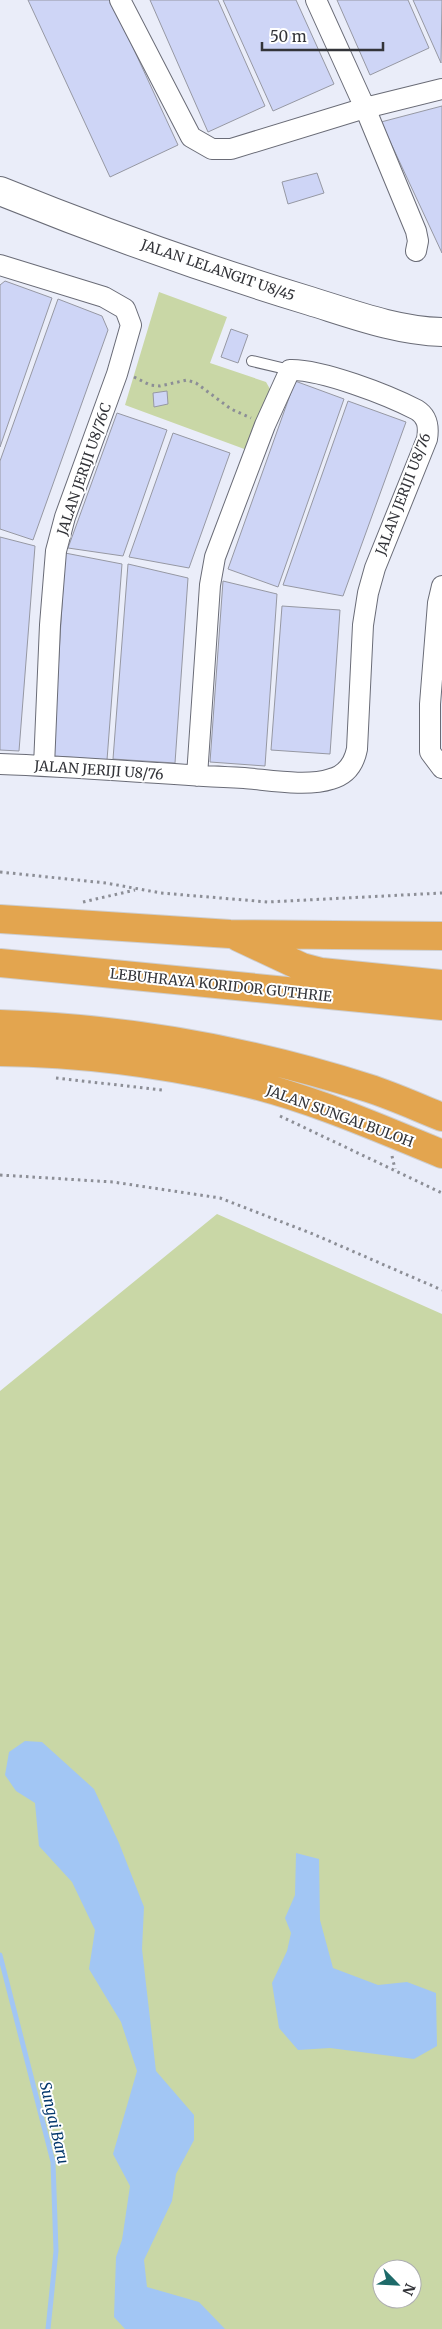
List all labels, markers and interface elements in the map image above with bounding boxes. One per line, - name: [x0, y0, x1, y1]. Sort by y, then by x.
- scale bar: [262, 20, 383, 52]
- text: 50 m: [270, 27, 307, 46]
- street label: JALAN LELANGIT U8/45: [138, 235, 297, 305]
- street label: JALAN JERIJI U8/76C: [53, 400, 115, 539]
- street label: JALAN JERIJI U8/76: [371, 430, 435, 559]
- street label: JALAN JERIJI U8/76: [33, 756, 164, 783]
- street label: LEBUHRAYA KORIDOR GUTHRIE: [109, 964, 333, 1006]
- street label: JALAN SUNGAI BULOH: [263, 1081, 416, 1151]
- water label: Sungai Baru: [36, 2080, 73, 2166]
- north arrow: [372, 2259, 422, 2309]
- text: N: [398, 2281, 419, 2298]

